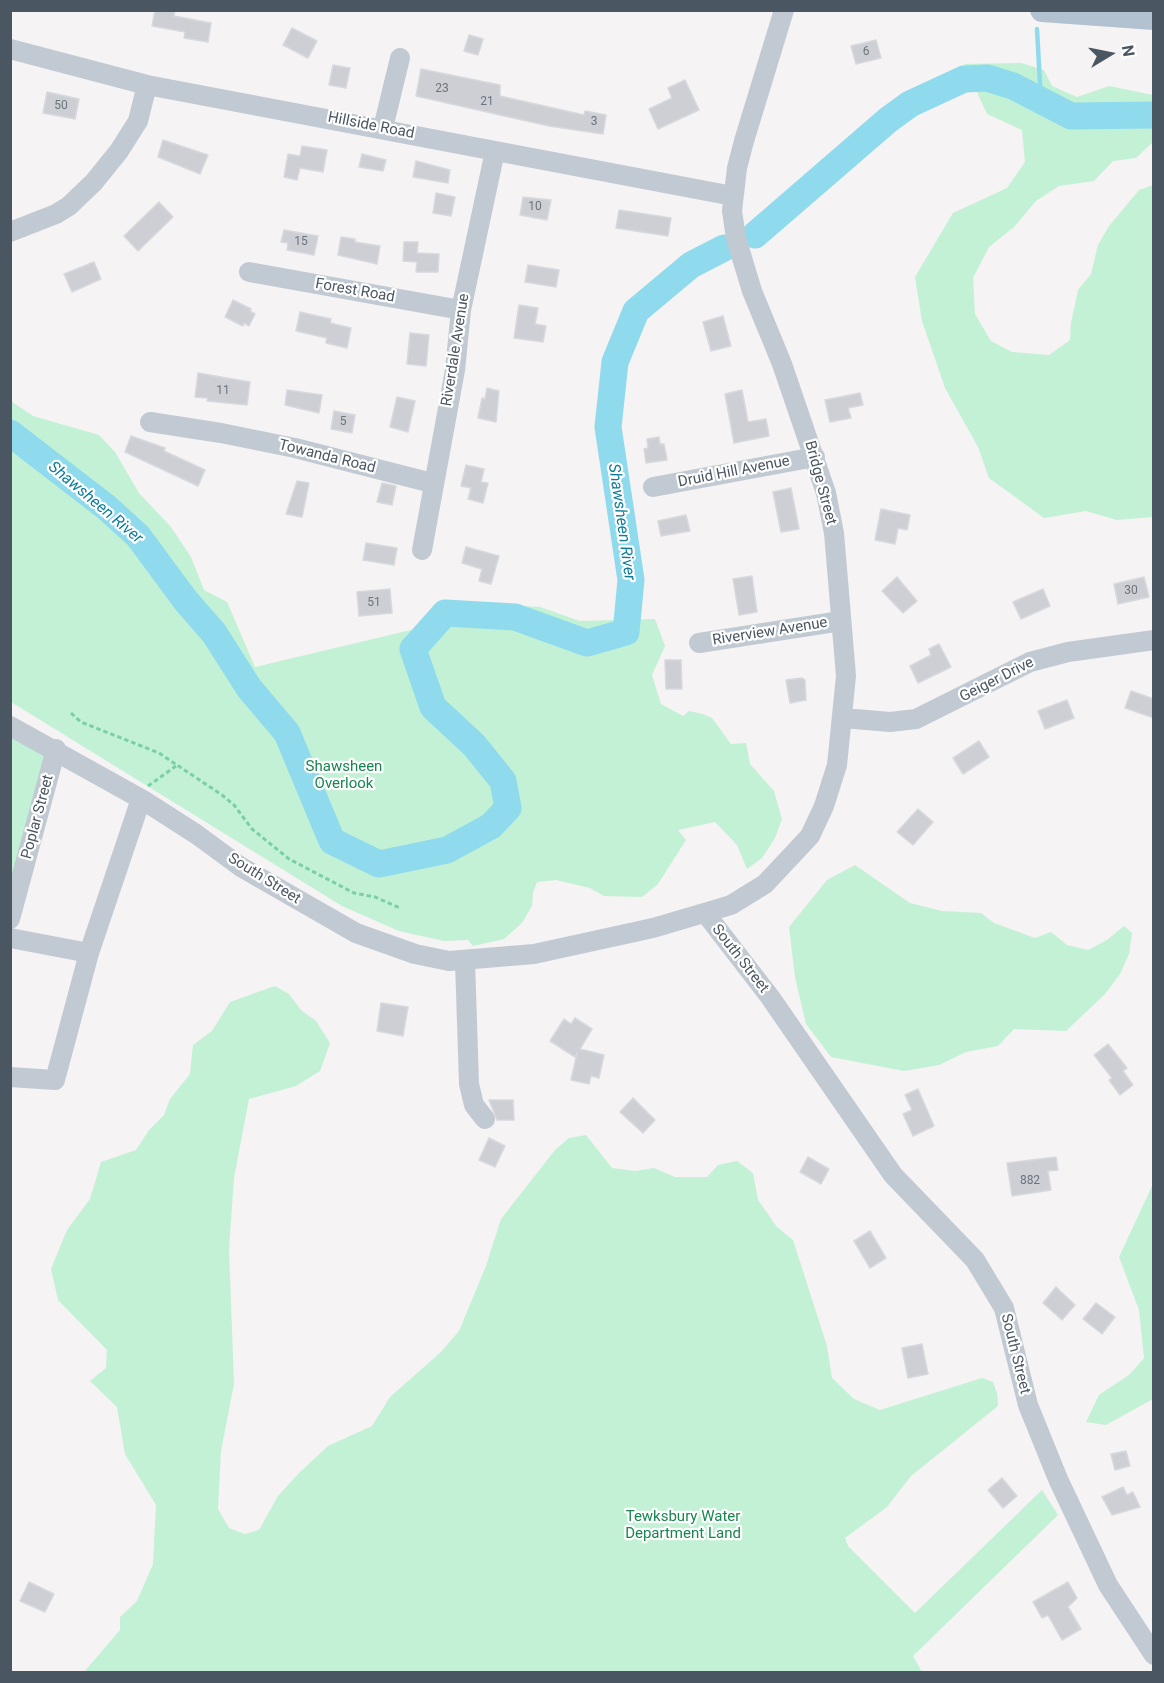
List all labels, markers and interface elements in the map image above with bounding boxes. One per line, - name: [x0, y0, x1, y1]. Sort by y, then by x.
- north arrow: [1080, 24, 1140, 84]
- text: N: [1118, 44, 1139, 58]
- house number: 6: [863, 45, 869, 59]
- house number: 23: [435, 82, 449, 96]
- house number: 21: [480, 95, 494, 109]
- house number: 50: [54, 99, 68, 113]
- street label: Hillside Road: [326, 109, 416, 143]
- house number: 3: [591, 115, 597, 129]
- house number: 10: [528, 200, 542, 214]
- house number: 15: [294, 235, 308, 249]
- street label: Forest Road: [314, 275, 396, 307]
- street label: Riverdale Avenue: [438, 292, 474, 408]
- house number: 11: [216, 384, 230, 398]
- house number: 5: [340, 415, 346, 429]
- street label: Towanda Road: [277, 436, 377, 478]
- street label: Bridge Street: [800, 439, 840, 527]
- street label: Druid Hill Avenue: [677, 452, 791, 492]
- water label: Shawsheen River: [44, 458, 146, 548]
- water label: Shawsheen River: [603, 462, 639, 582]
- house number: 30: [1124, 584, 1138, 598]
- house number: 51: [367, 596, 381, 610]
- street label: Riverview Avenue: [711, 614, 829, 650]
- street label: Geiger Drive: [957, 654, 1037, 706]
- park label: Shawsheen Overlook: [306, 758, 382, 793]
- street label: Poplar Street: [18, 773, 58, 861]
- street label: South Street: [224, 850, 304, 908]
- street label: South Street: [708, 921, 772, 997]
- house number: 882: [1020, 1174, 1040, 1188]
- street label: South Street: [996, 1312, 1034, 1396]
- park label: Tewksbury Water Department Land: [625, 1508, 741, 1543]

